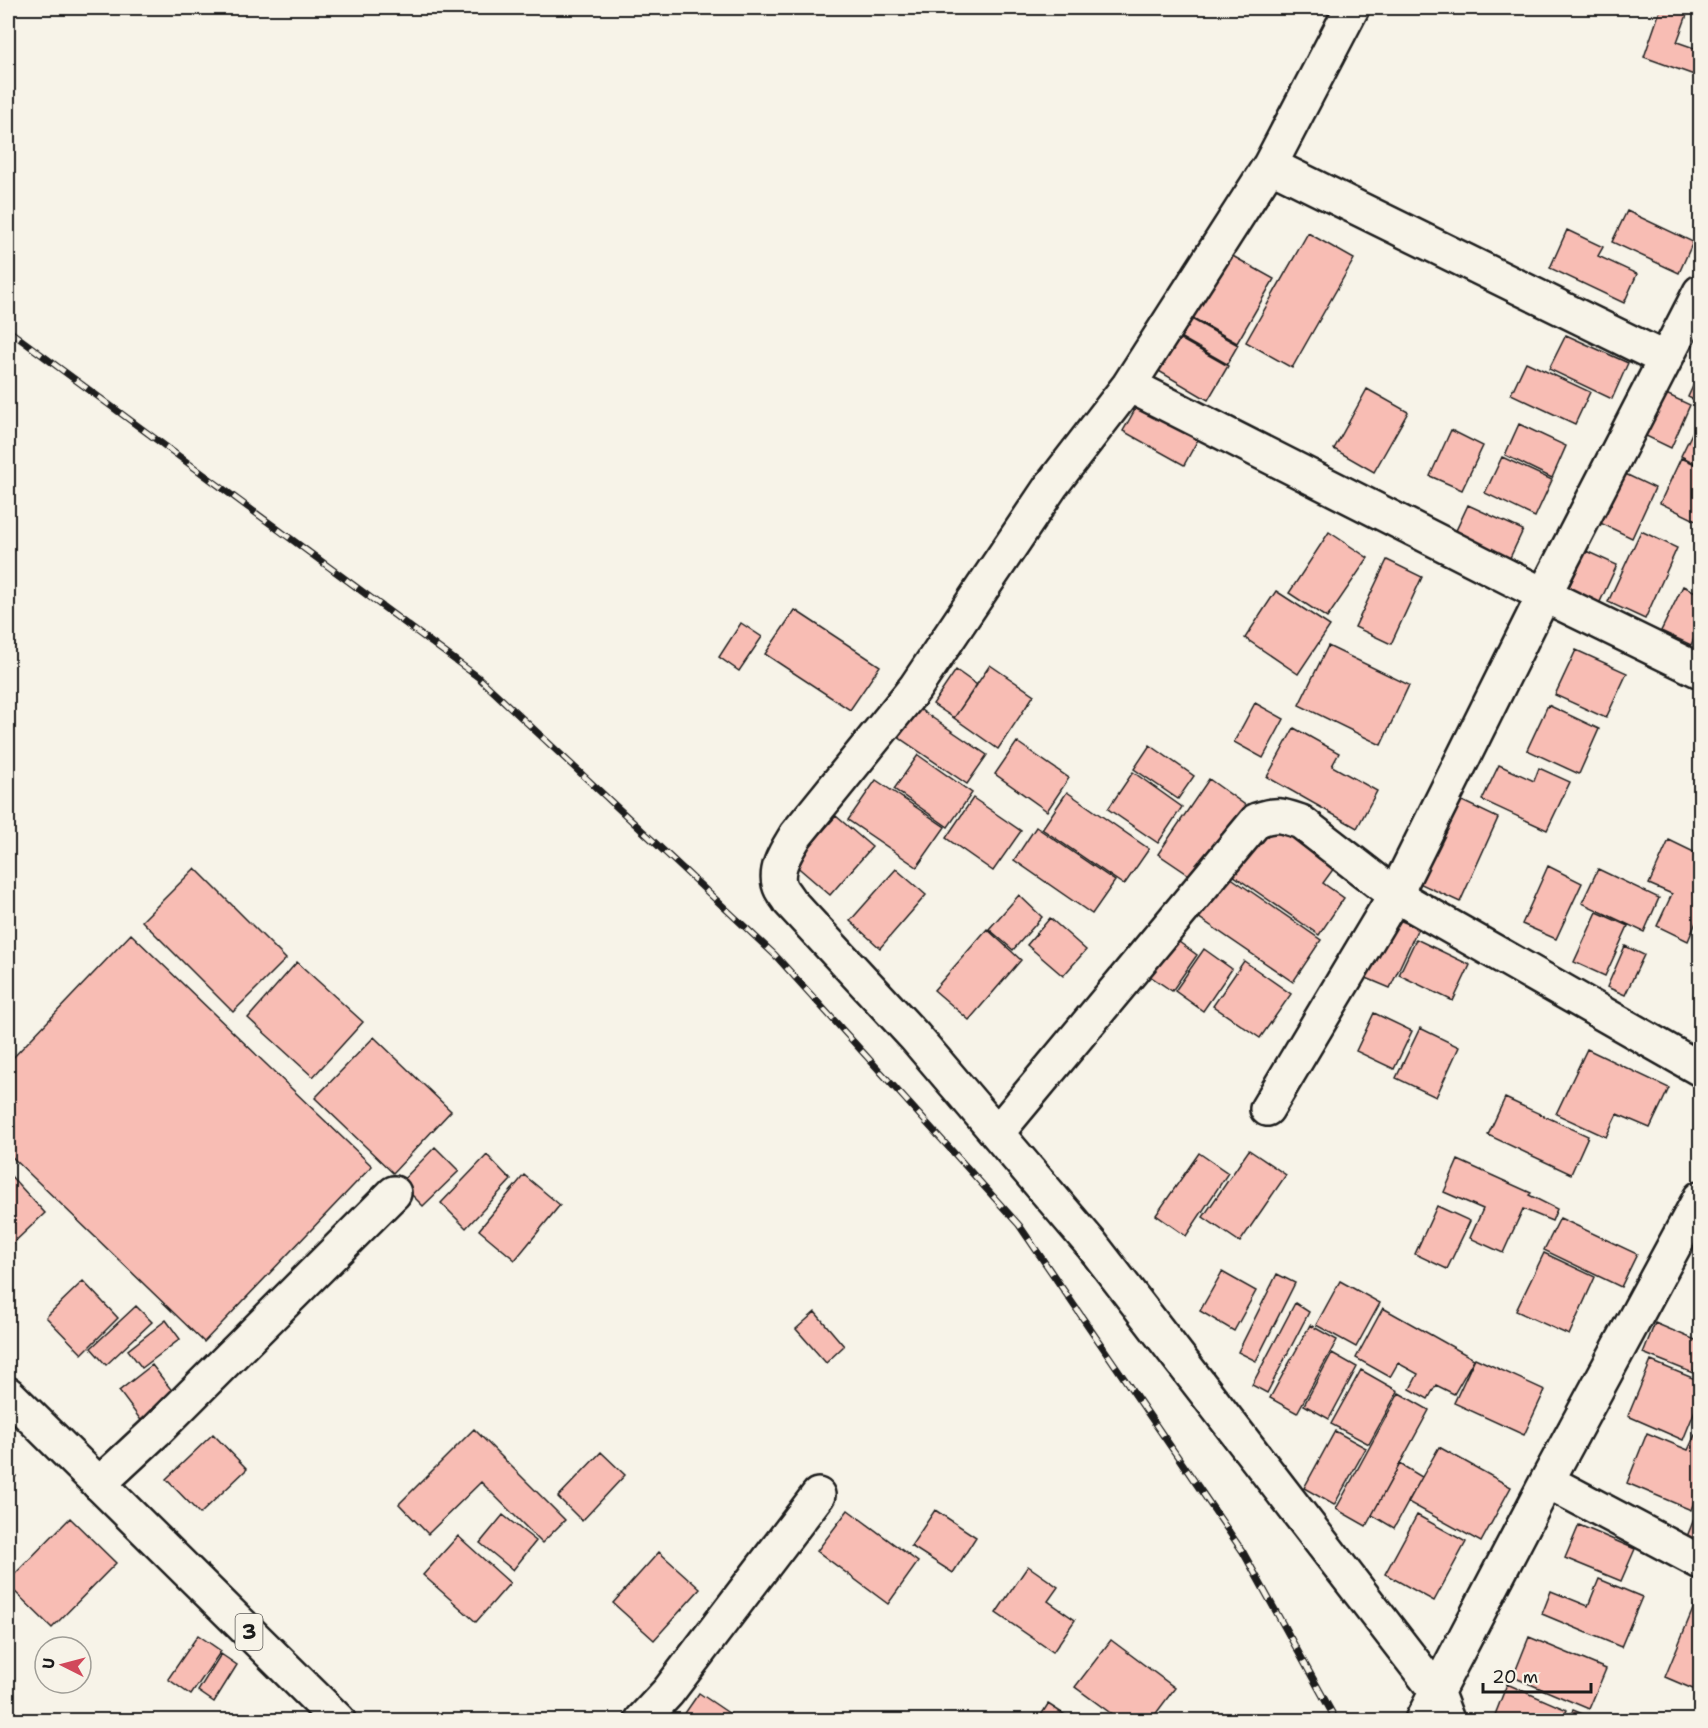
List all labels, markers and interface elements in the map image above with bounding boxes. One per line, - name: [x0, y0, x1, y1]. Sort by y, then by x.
- road number: 3: [236, 1614, 262, 1650]
- north arrow: [33, 1635, 93, 1695]
- scale bar: [1483, 1656, 1591, 1694]
- text: U: [38, 1657, 60, 1670]
- text: 20 m: [1492, 1665, 1538, 1689]

